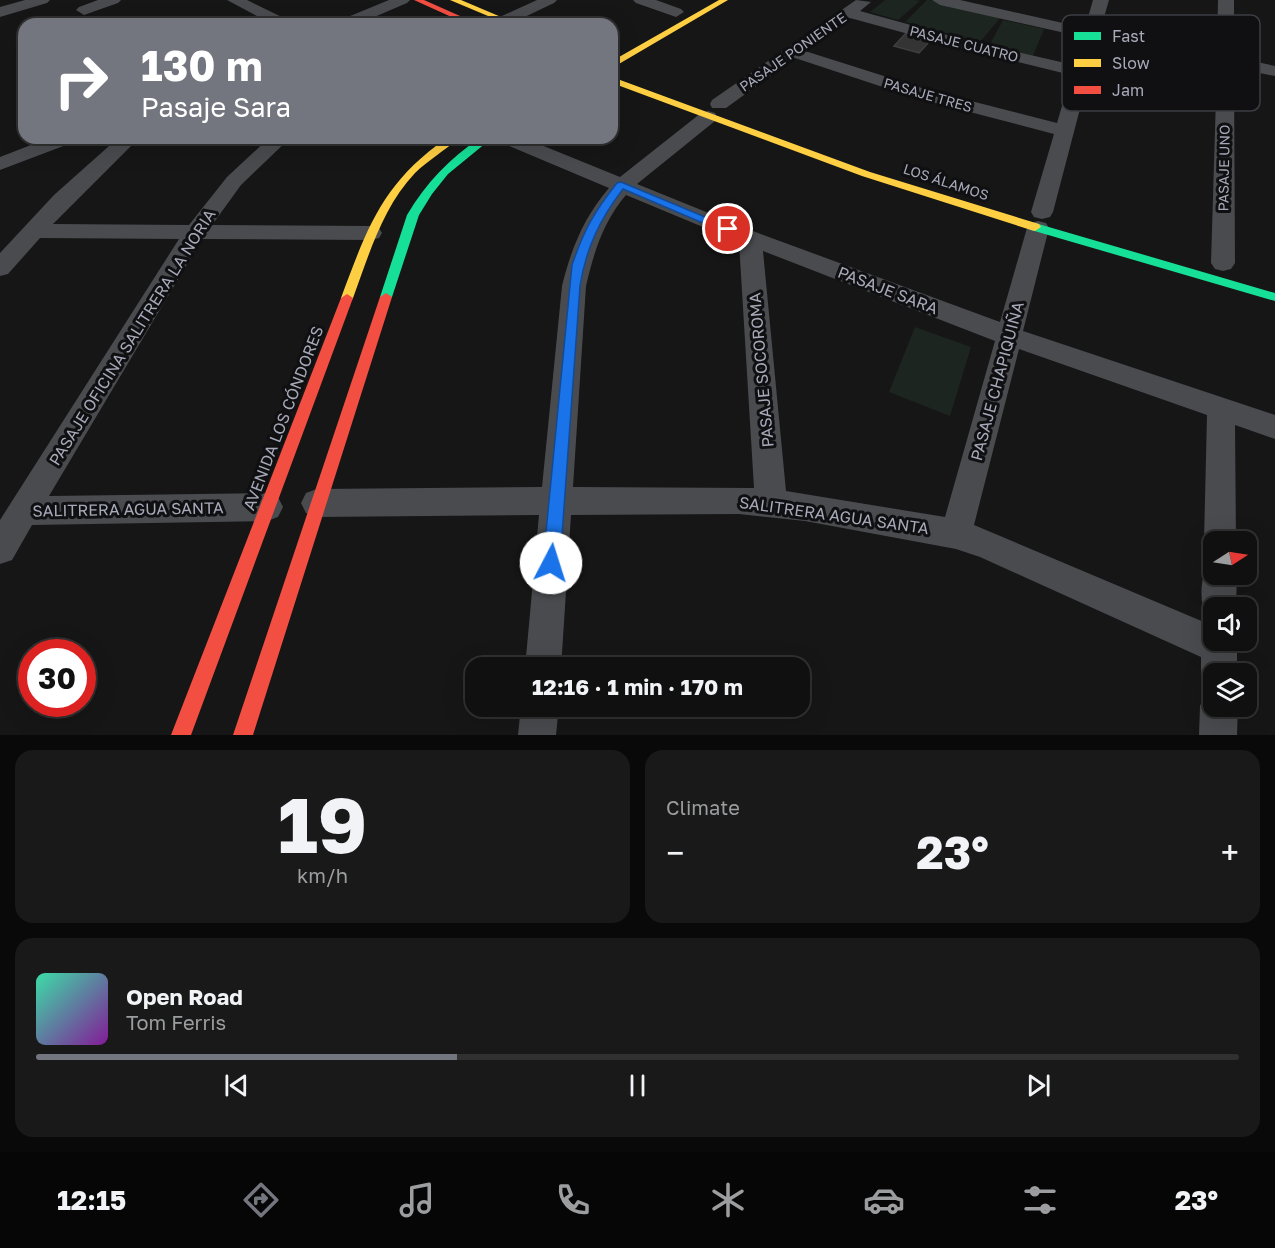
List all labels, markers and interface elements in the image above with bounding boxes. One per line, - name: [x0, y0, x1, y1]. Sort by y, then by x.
- street label: PASAJE PONIENTE: [736, 8, 849, 95]
- legend: [1062, 15, 1260, 111]
- street label: PASAJE CUATRO: [908, 22, 1020, 65]
- text: Fast: [1112, 26, 1145, 46]
- text: 130 m: [141, 40, 263, 90]
- icon: right: [42, 42, 120, 120]
- text: Slow: [1112, 53, 1150, 73]
- street label: PASAJE TRES: [882, 74, 974, 115]
- text: Jam: [1112, 80, 1144, 100]
- text: Pasaje Sara: [141, 91, 291, 123]
- street label: PASAJE UNO: [1214, 125, 1233, 211]
- street label: LOS ÁLAMOS: [901, 160, 991, 203]
- pin: [702, 203, 753, 254]
- street label: PASAJE OFICINA SALITRERA LA NORIA: [44, 205, 220, 469]
- icon: arrive: [711, 212, 744, 245]
- street label: PASAJE SARA: [835, 262, 941, 318]
- street label: PASAJE SOCOROMA: [744, 291, 778, 448]
- street label: PASAJE CHAPIQUIÑA: [966, 299, 1028, 463]
- street label: AVENIDA LOS CÓNDORES: [239, 323, 327, 513]
- street label: SALITRERA AGUA SANTA: [738, 492, 930, 538]
- street label: SALITRERA AGUA SANTA: [32, 497, 224, 521]
- position arrow: [519, 531, 583, 595]
- north arrow: [1203, 531, 1257, 585]
- map controls: [1203, 531, 1257, 717]
- button: sound: [1203, 597, 1257, 651]
- speed limit sign: 30: [18, 639, 96, 717]
- button: layers: [1203, 663, 1257, 717]
- text: 12:16 · 1 min · 170 m: [532, 673, 743, 700]
- text: 19: [278, 777, 367, 870]
- text: Climate: [666, 795, 740, 819]
- text: 23°: [916, 825, 989, 879]
- text: −: [666, 833, 684, 872]
- text: +: [1221, 833, 1239, 872]
- text: km/h: [297, 863, 348, 887]
- text: Open Road: [126, 983, 243, 1010]
- text: Tom Ferris: [126, 1010, 226, 1034]
- icon: previous: [220, 1069, 253, 1102]
- icon: pause: [621, 1069, 654, 1102]
- icon: next: [1022, 1069, 1055, 1102]
- icon: directions: [240, 1179, 282, 1221]
- icon: music: [396, 1179, 438, 1221]
- icon: phone: [552, 1179, 594, 1221]
- icon: climate: [707, 1179, 749, 1221]
- icon: car: [863, 1179, 905, 1221]
- icon: filters: [1019, 1179, 1061, 1221]
- text: 12:15: [57, 1184, 126, 1216]
- text: 23°: [1175, 1184, 1218, 1216]

